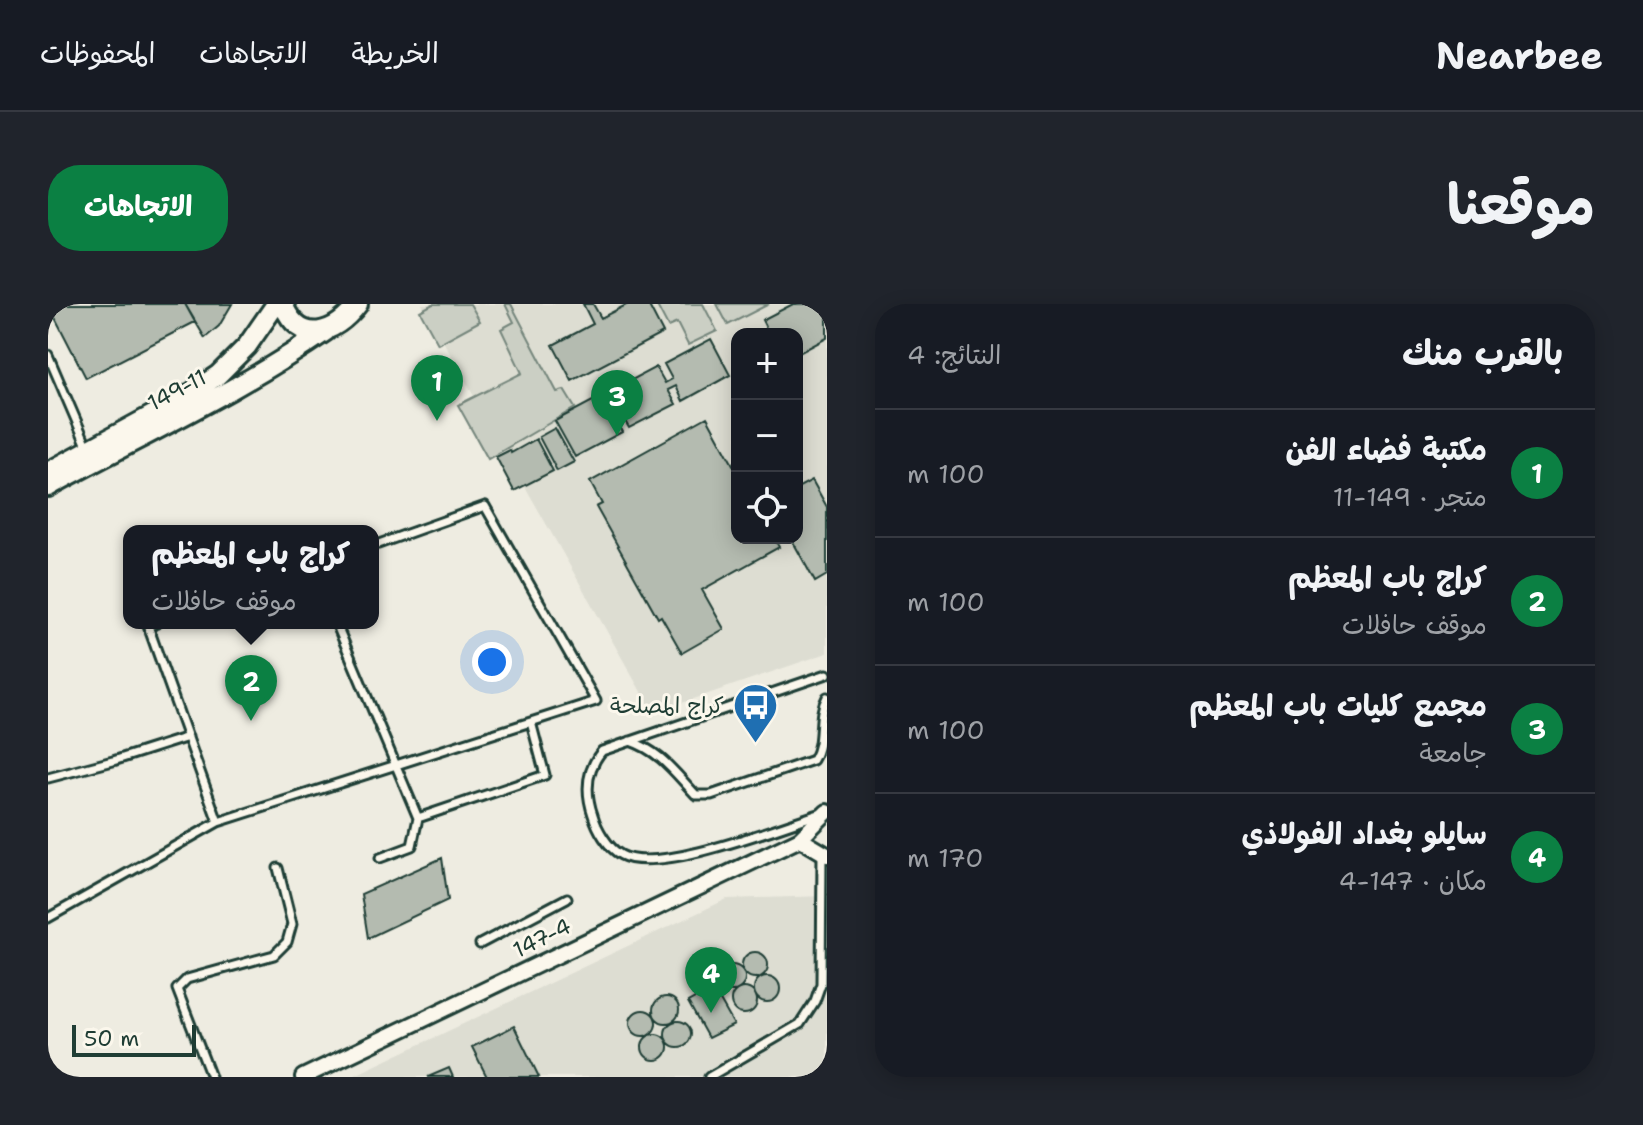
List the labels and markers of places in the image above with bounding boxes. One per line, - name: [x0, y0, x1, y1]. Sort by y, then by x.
- pin: 1: [411, 355, 463, 421]
- pin: 3: [591, 370, 643, 436]
- pin: 2: [225, 655, 277, 721]
- bus stop icon: كراج المصلحة: [731, 681, 779, 744]
- place label: كراج المصلحة: [610, 691, 724, 720]
- pin: 4: [685, 947, 737, 1013]

